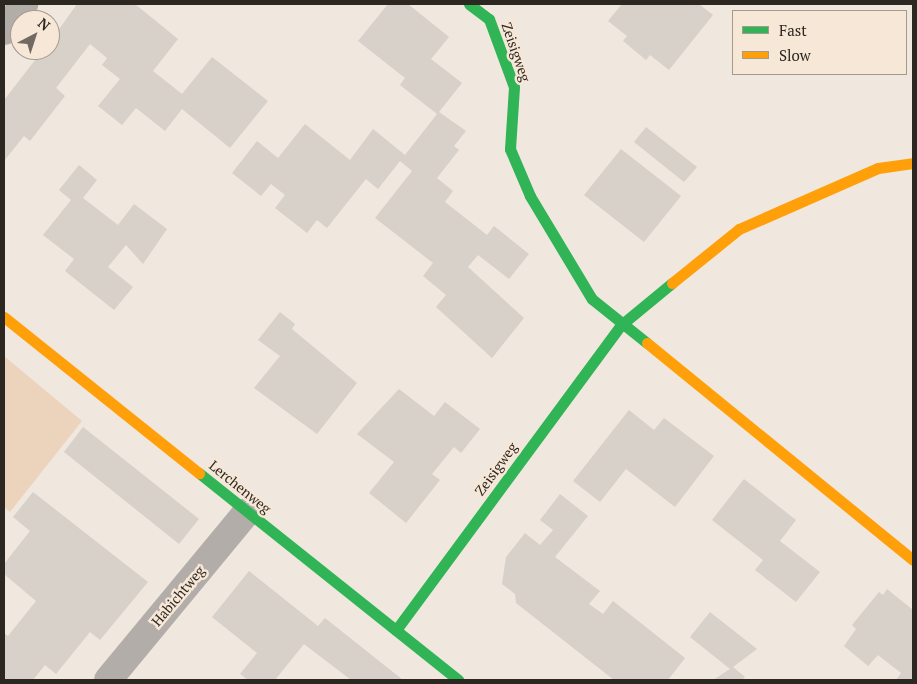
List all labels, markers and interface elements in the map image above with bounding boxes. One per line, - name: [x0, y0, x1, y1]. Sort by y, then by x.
- north arrow: [10, 10, 60, 60]
- legend: [732, 10, 907, 75]
- text: N: [34, 13, 54, 35]
- street label: Zeisigweg: [498, 20, 534, 84]
- text: Fast: [779, 20, 807, 40]
- text: Slow: [779, 45, 811, 65]
- street label: Zeisigweg: [471, 439, 521, 499]
- street label: Lerchenweg: [206, 457, 274, 517]
- street label: Habichtweg: [148, 562, 208, 630]

